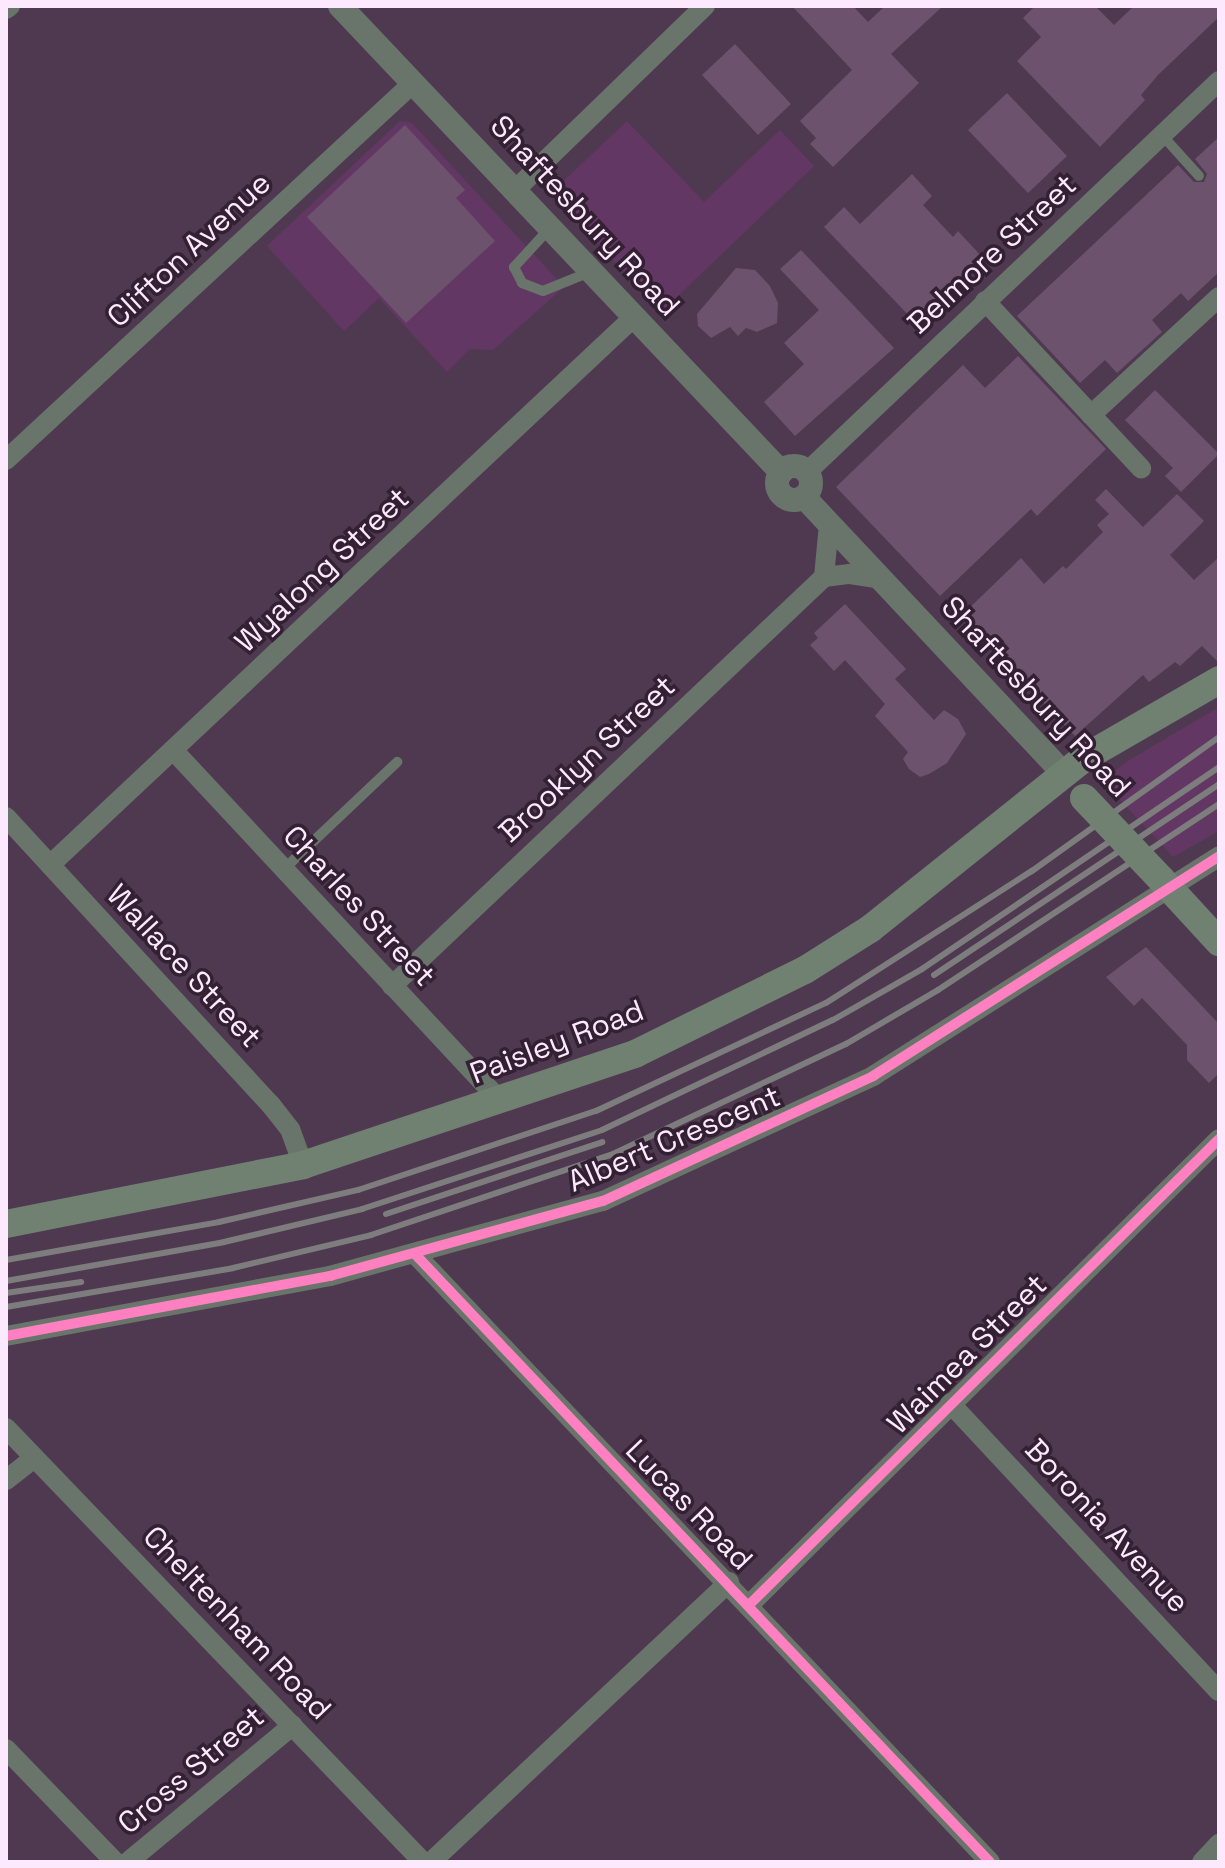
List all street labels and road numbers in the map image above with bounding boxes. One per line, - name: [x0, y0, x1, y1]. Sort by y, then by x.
- street label: Shaftesbury Road: [483, 108, 687, 324]
- street label: Clifton Avenue: [100, 165, 278, 335]
- street label: Belmore Street: [900, 167, 1084, 341]
- street label: Wyalong Street: [228, 480, 416, 660]
- street label: Shaftesbury Road: [934, 589, 1138, 805]
- street label: Brooklyn Street: [492, 668, 682, 850]
- street label: Charles Street: [275, 818, 443, 994]
- street label: Wallace Street: [99, 877, 269, 1055]
- street label: Paisley Road: [465, 992, 649, 1092]
- street label: Albert Crescent: [562, 1078, 786, 1200]
- street label: Waimea Street: [880, 1267, 1054, 1441]
- street label: Lucas Road: [618, 1432, 760, 1578]
- street label: Boronia Avenue: [1017, 1432, 1197, 1620]
- street label: Cheltenham Road: [135, 1519, 339, 1727]
- street label: Cross Street: [111, 1698, 271, 1842]

